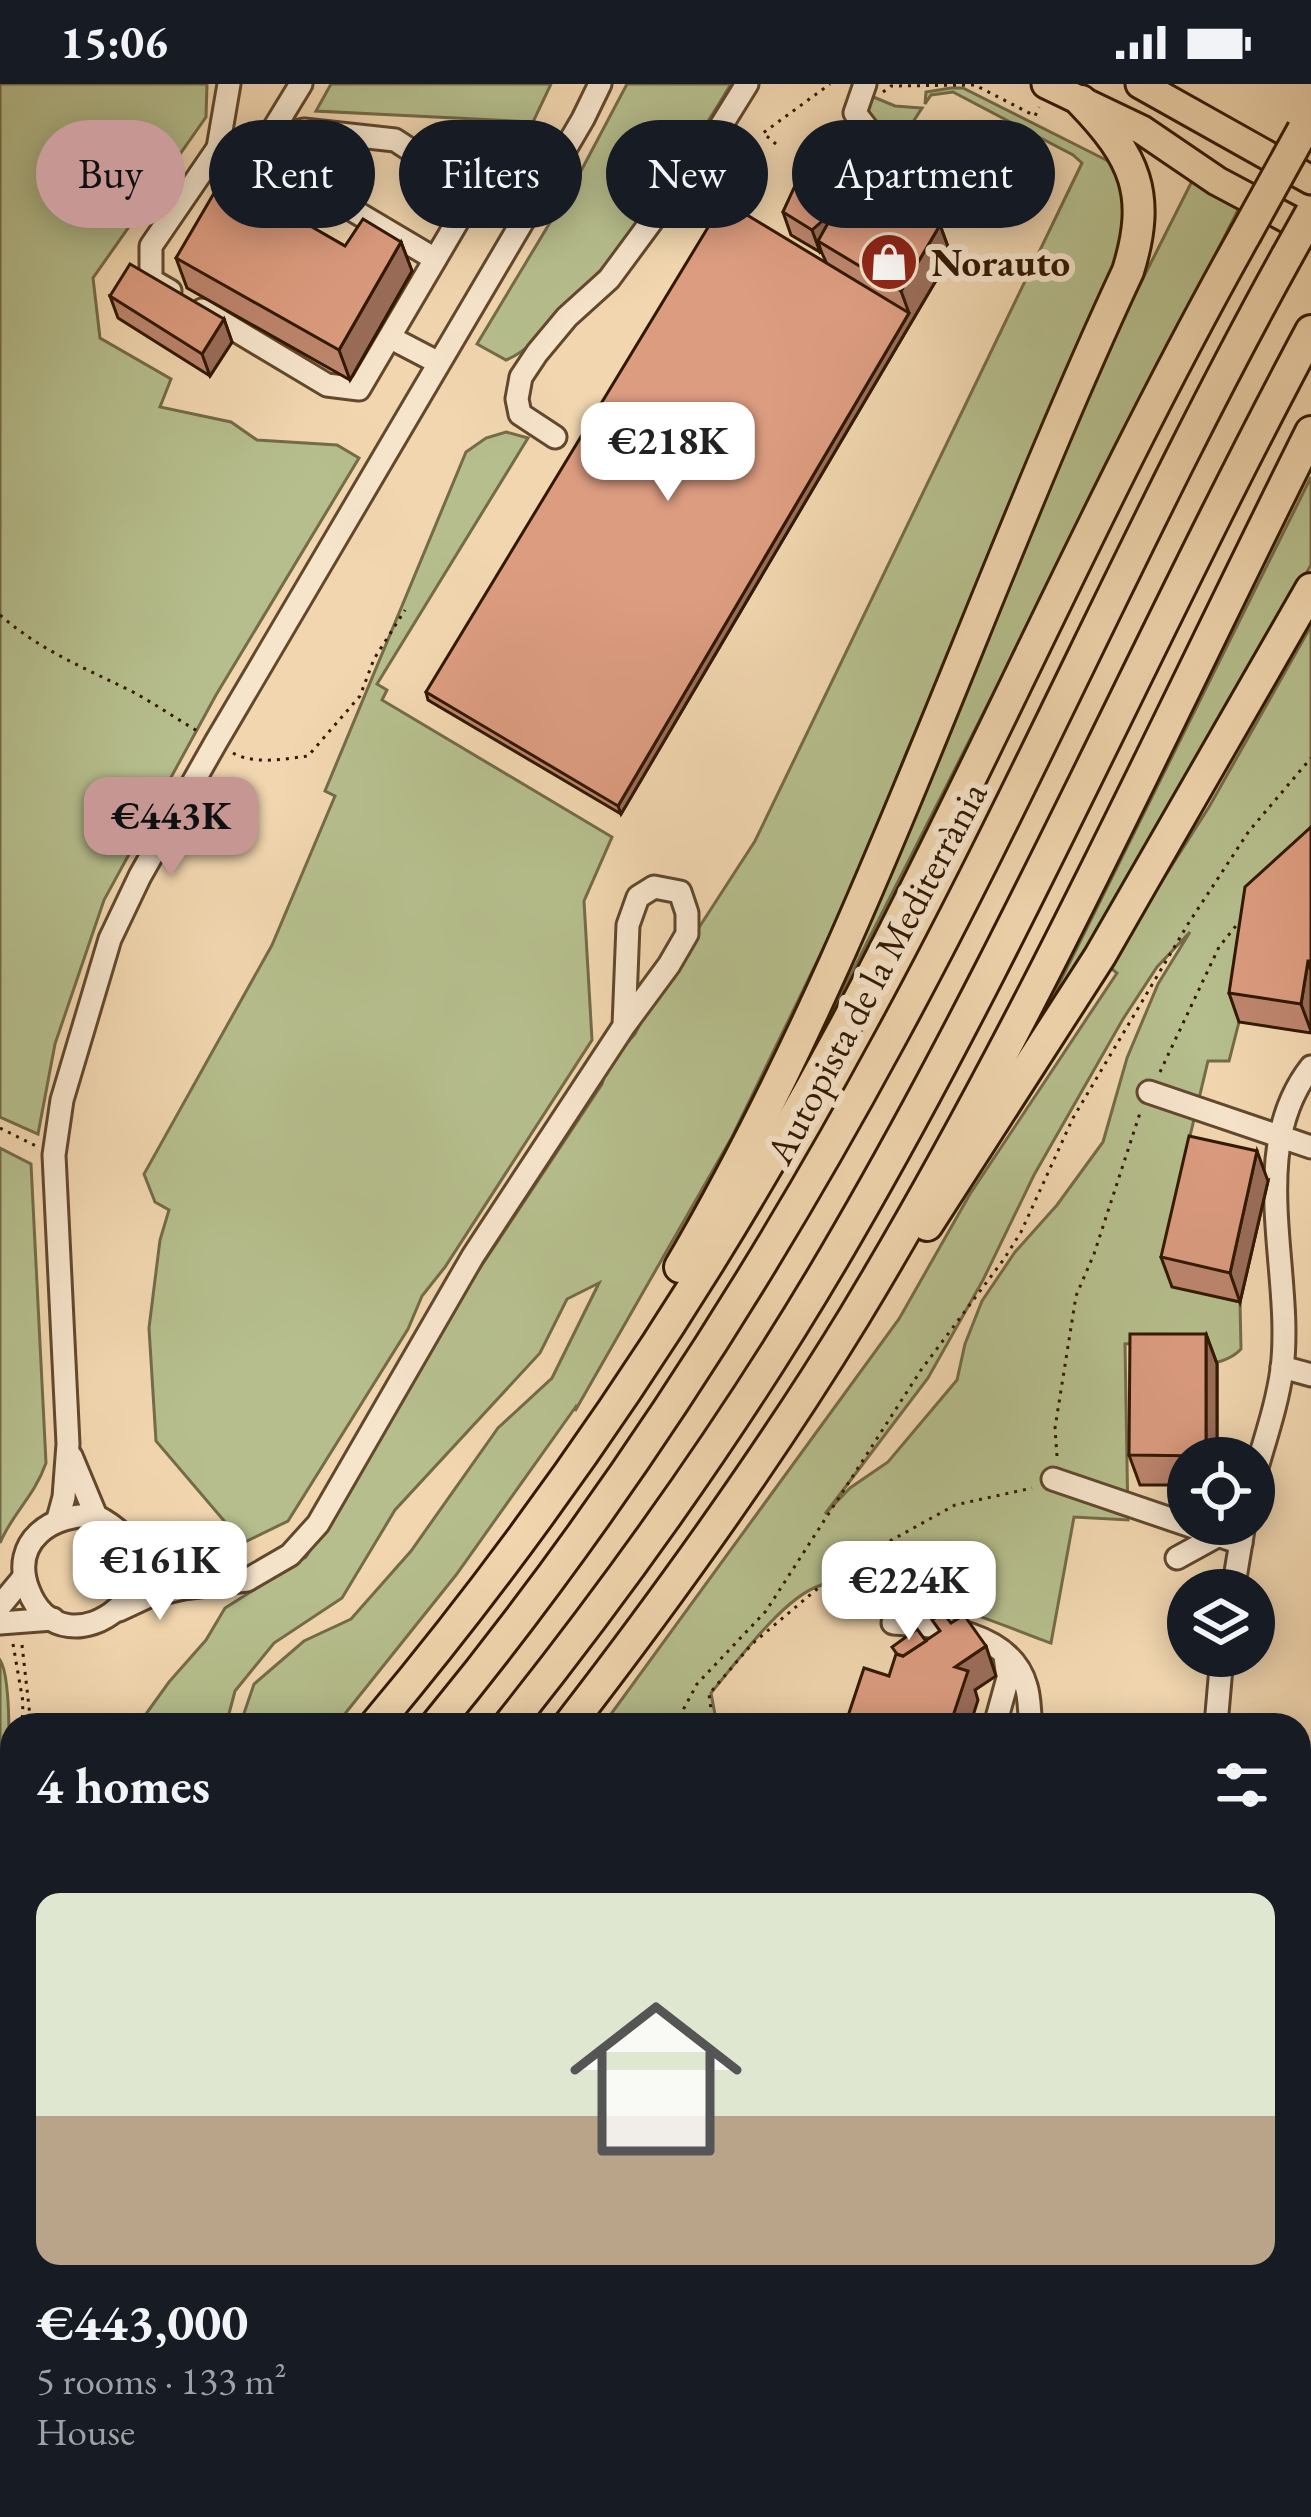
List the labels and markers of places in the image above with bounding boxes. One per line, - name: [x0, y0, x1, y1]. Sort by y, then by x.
- shop icon: Norauto: [858, 231, 920, 293]
- place label: Norauto: [931, 237, 1070, 288]
- pin: €218K: [584, 402, 752, 504]
- pin: €443K: [87, 777, 255, 879]
- pin: €161K: [76, 1521, 244, 1623]
- pin: €224K: [825, 1541, 993, 1643]

